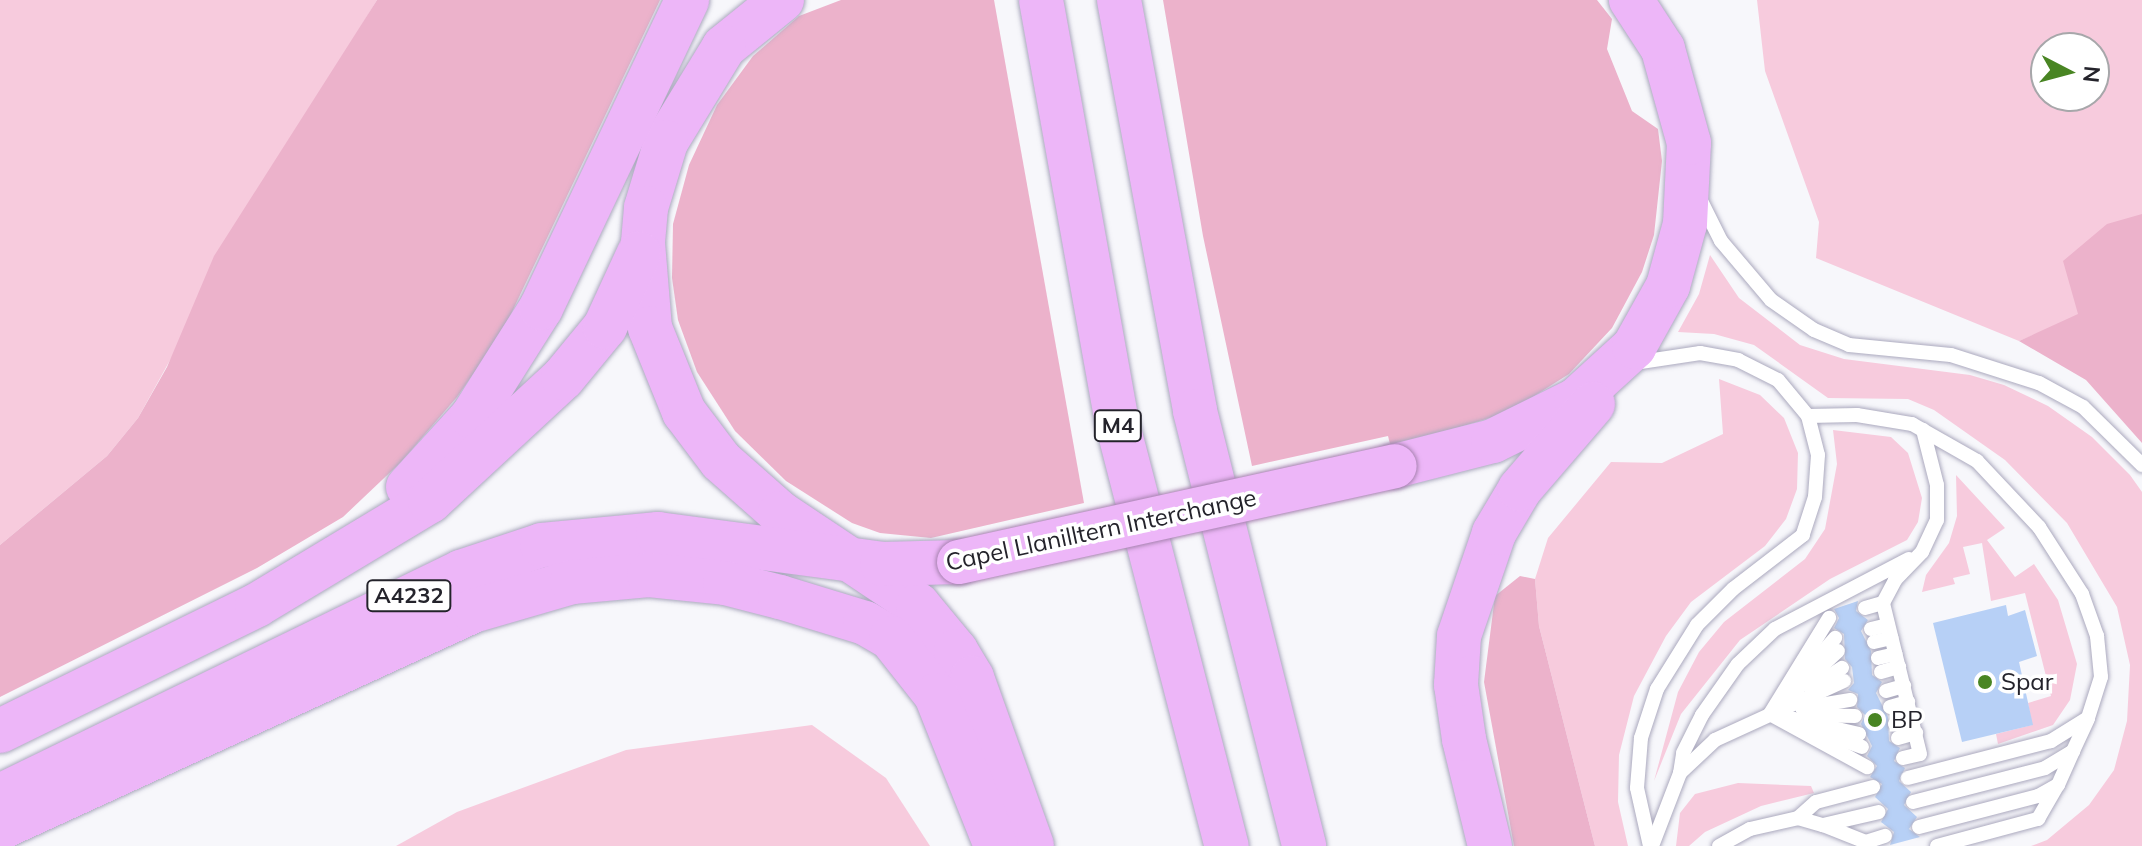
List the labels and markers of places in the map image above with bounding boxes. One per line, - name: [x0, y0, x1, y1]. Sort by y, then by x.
- place label: Spar: [2001, 668, 2053, 696]
- marker: Spar: [1976, 673, 1994, 691]
- place label: BP: [1891, 706, 1923, 734]
- marker: BP: [1866, 711, 1884, 729]

